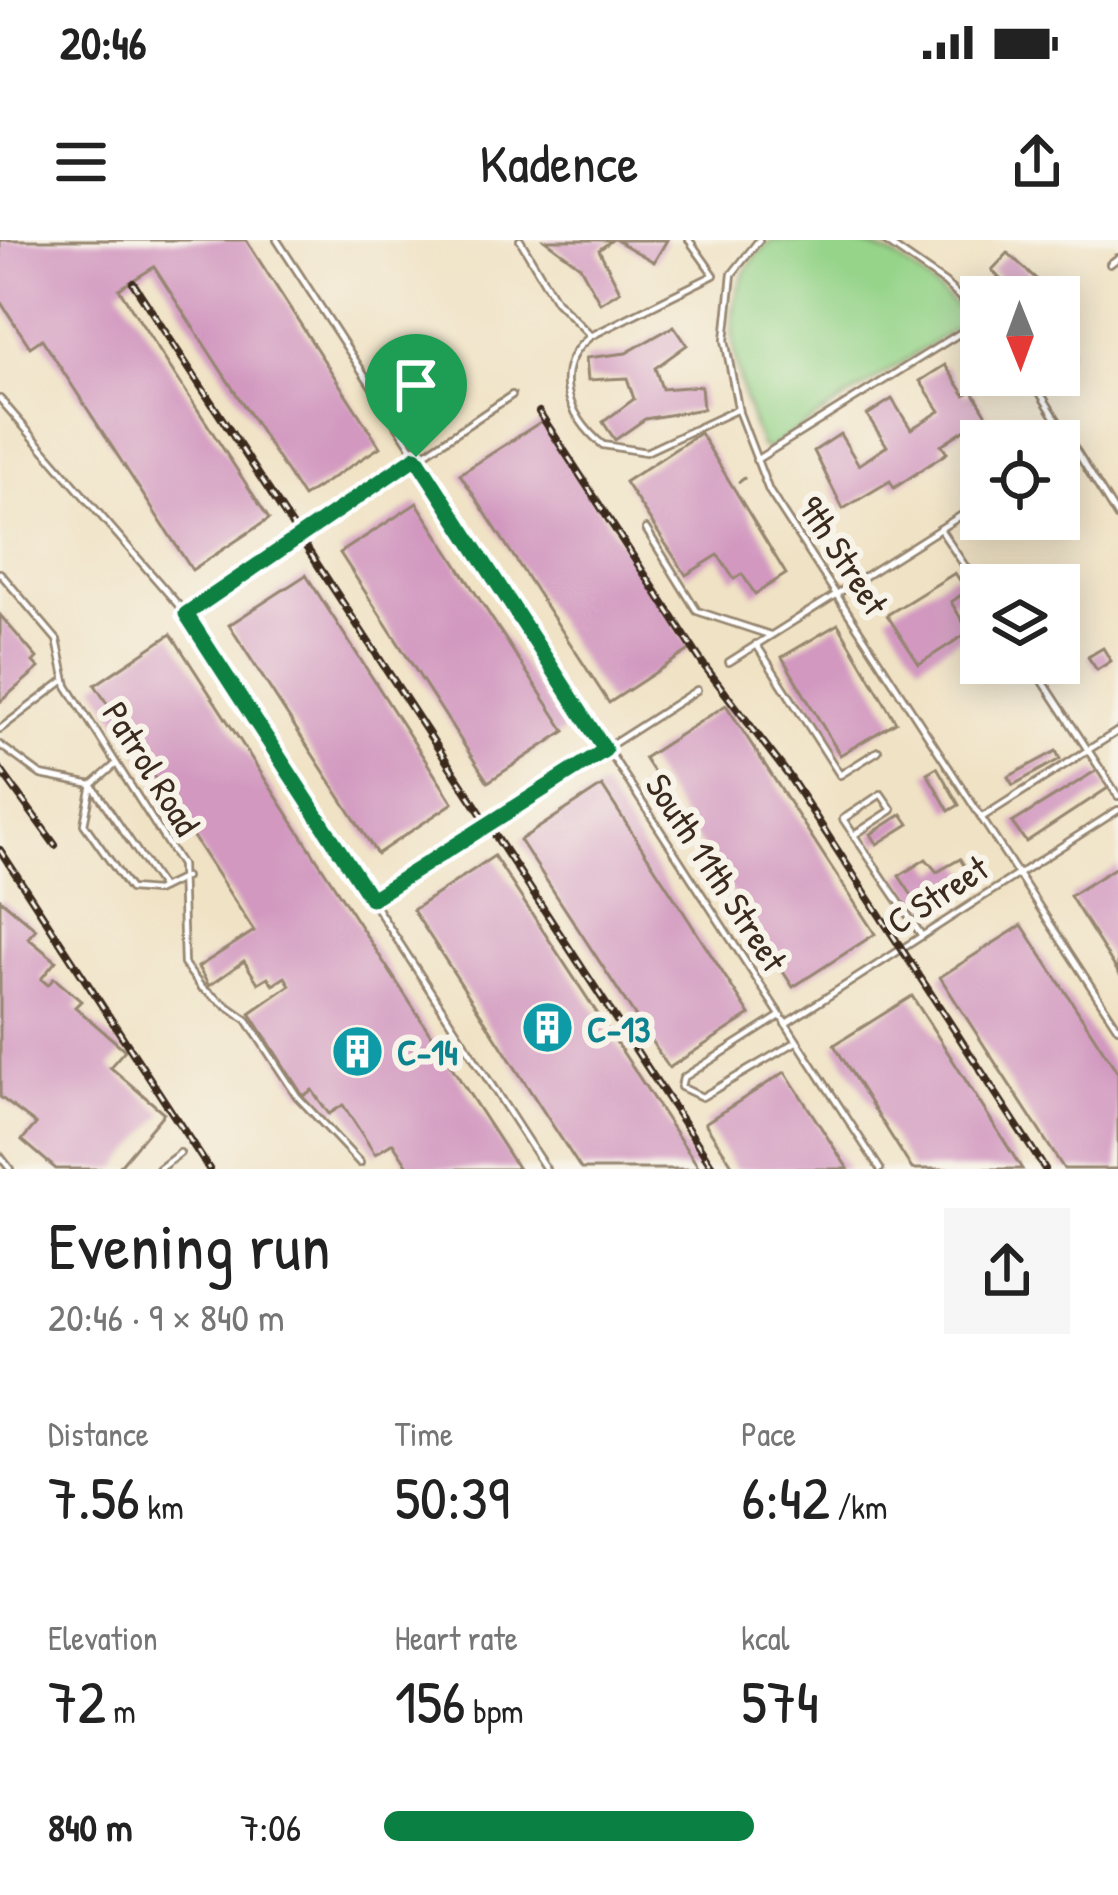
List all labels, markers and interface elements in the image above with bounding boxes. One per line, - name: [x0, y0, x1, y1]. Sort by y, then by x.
- text: 20:46: [60, 12, 147, 73]
- text: Kadence: [480, 126, 638, 199]
- icon: menu: [48, 129, 114, 195]
- icon: share: [1004, 129, 1070, 195]
- north arrow: [960, 276, 1080, 396]
- map controls: [960, 276, 1080, 684]
- pin: [365, 334, 467, 457]
- icon: arrive: [383, 352, 449, 418]
- button: locate: [960, 420, 1080, 540]
- street label: 9th Street: [787, 486, 901, 625]
- button: layers: [960, 564, 1080, 684]
- street label: Patrol Road: [92, 692, 212, 844]
- street label: South 11th Street: [635, 763, 800, 981]
- street label: C Street: [877, 843, 998, 945]
- building icon: C-13: [520, 1000, 576, 1056]
- place label: C-13: [587, 1004, 650, 1053]
- building icon: C-14: [330, 1023, 386, 1079]
- place label: C-14: [397, 1027, 458, 1076]
- text: Evening run: [48, 1200, 330, 1290]
- button: share: [944, 1208, 1070, 1334]
- text: 20:46 · 9 × 840 m: [48, 1290, 285, 1343]
- text: Distance: [48, 1412, 149, 1456]
- text: Time: [395, 1412, 453, 1456]
- text: Pace: [741, 1412, 796, 1456]
- text: 7.56: [48, 1456, 140, 1538]
- text: 50:39: [395, 1456, 510, 1538]
- text: 6:42: [741, 1456, 830, 1538]
- text: km: [140, 1485, 184, 1529]
- text: /km: [830, 1485, 887, 1529]
- text: Elevation: [48, 1616, 158, 1660]
- text: Heart rate: [395, 1616, 518, 1660]
- text: kcal: [741, 1616, 790, 1660]
- text: 72: [48, 1660, 106, 1742]
- text: 156: [395, 1660, 466, 1742]
- text: 574: [741, 1660, 819, 1742]
- text: m: [106, 1689, 136, 1733]
- text: bpm: [466, 1689, 524, 1733]
- text: 840 m: [48, 1800, 132, 1853]
- text: 7:06: [240, 1800, 301, 1853]

